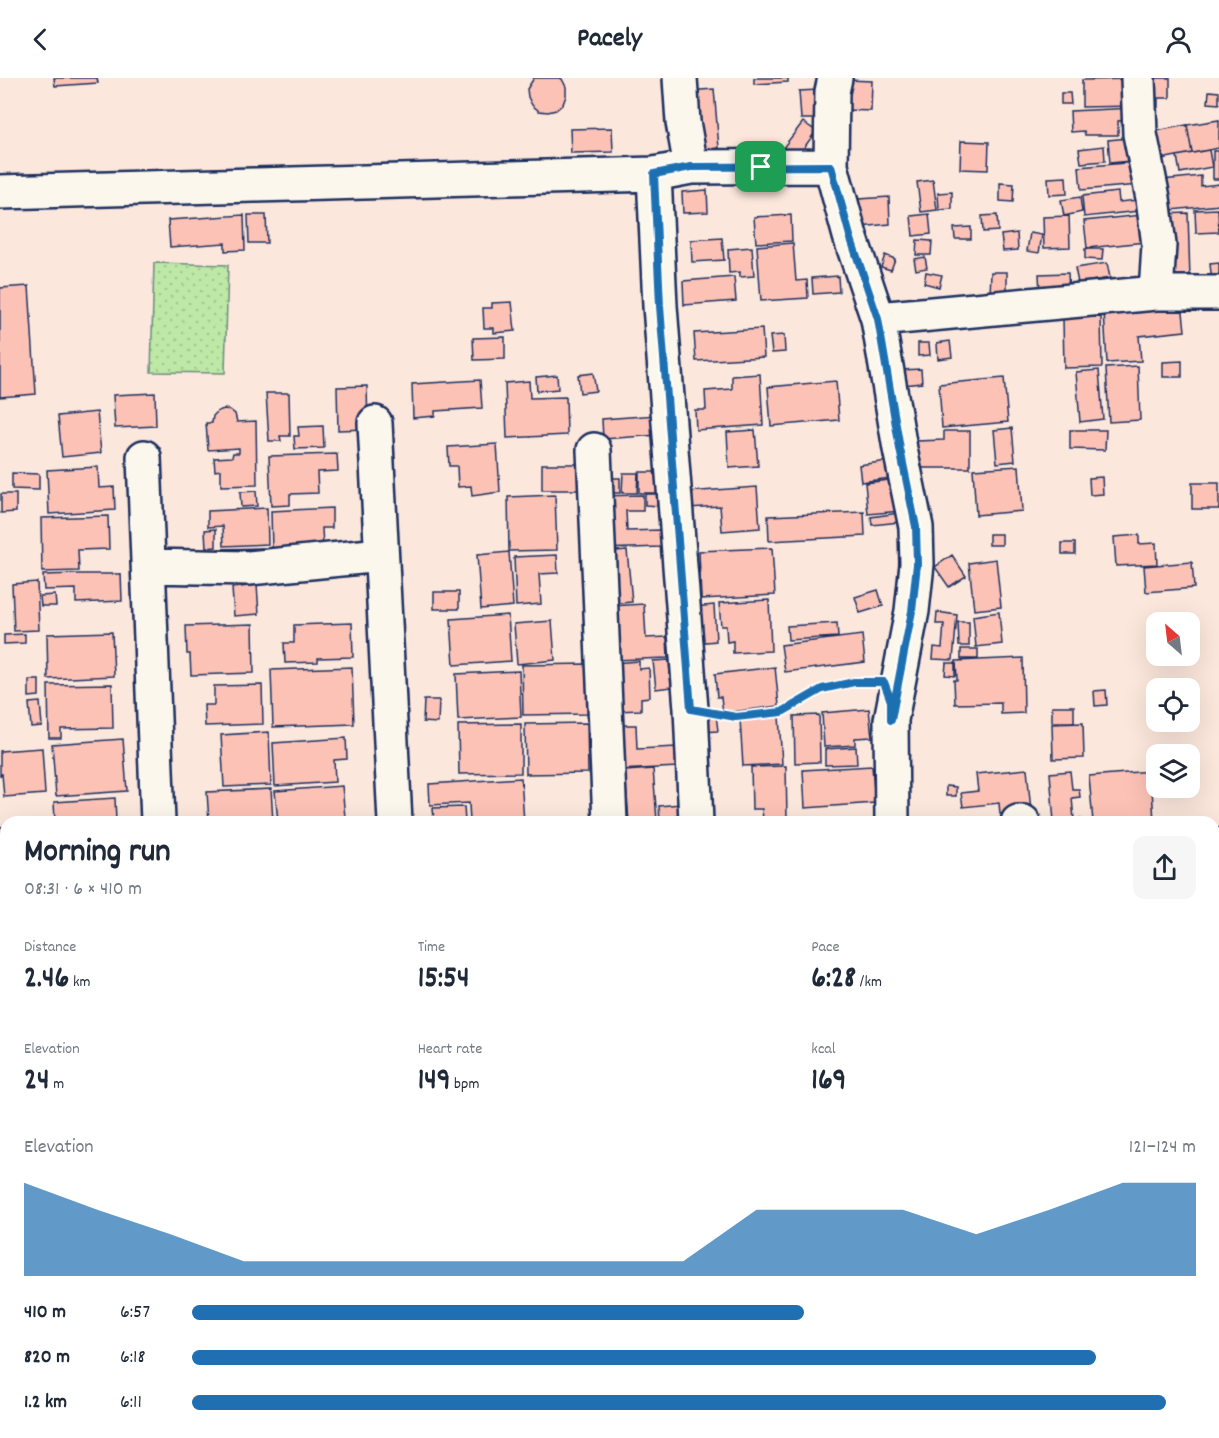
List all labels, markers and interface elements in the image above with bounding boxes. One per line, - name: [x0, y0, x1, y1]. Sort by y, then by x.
- text: Pacely: [577, 20, 642, 59]
- icon: back: [24, 23, 57, 56]
- icon: person: [1162, 23, 1195, 56]
- pin: [735, 141, 786, 192]
- icon: arrive: [744, 150, 777, 183]
- north arrow: [1146, 612, 1200, 666]
- map controls: [1146, 612, 1200, 798]
- button: locate: [1146, 678, 1200, 732]
- button: layers: [1146, 744, 1200, 798]
- text: Morning run: [24, 830, 171, 877]
- button: share: [1133, 836, 1196, 899]
- text: 08:31 · 6 × 410 m: [24, 876, 142, 904]
- text: Distance: [24, 936, 76, 959]
- text: Time: [418, 936, 445, 959]
- text: Pace: [811, 936, 840, 959]
- text: 2.46: [24, 959, 69, 1002]
- text: 15:54: [418, 959, 469, 1002]
- text: 6:28: [811, 959, 856, 1002]
- text: km: [69, 971, 90, 994]
- text: /km: [856, 971, 882, 994]
- text: Elevation: [24, 1038, 80, 1061]
- text: Heart rate: [418, 1038, 482, 1061]
- text: kcal: [811, 1038, 836, 1061]
- text: 24: [24, 1061, 50, 1104]
- text: 149: [418, 1061, 450, 1104]
- text: 169: [811, 1061, 846, 1104]
- text: m: [50, 1073, 64, 1096]
- text: bpm: [450, 1073, 479, 1096]
- text: Elevation: [24, 1134, 94, 1162]
- text: 121–124 m: [1129, 1134, 1196, 1162]
- text: 410 m: [24, 1299, 66, 1327]
- text: 6:57: [120, 1299, 150, 1327]
- text: 820 m: [24, 1344, 70, 1372]
- text: 6:18: [120, 1344, 146, 1372]
- text: 1.2 km: [24, 1389, 67, 1417]
- text: 6:11: [120, 1389, 142, 1417]

